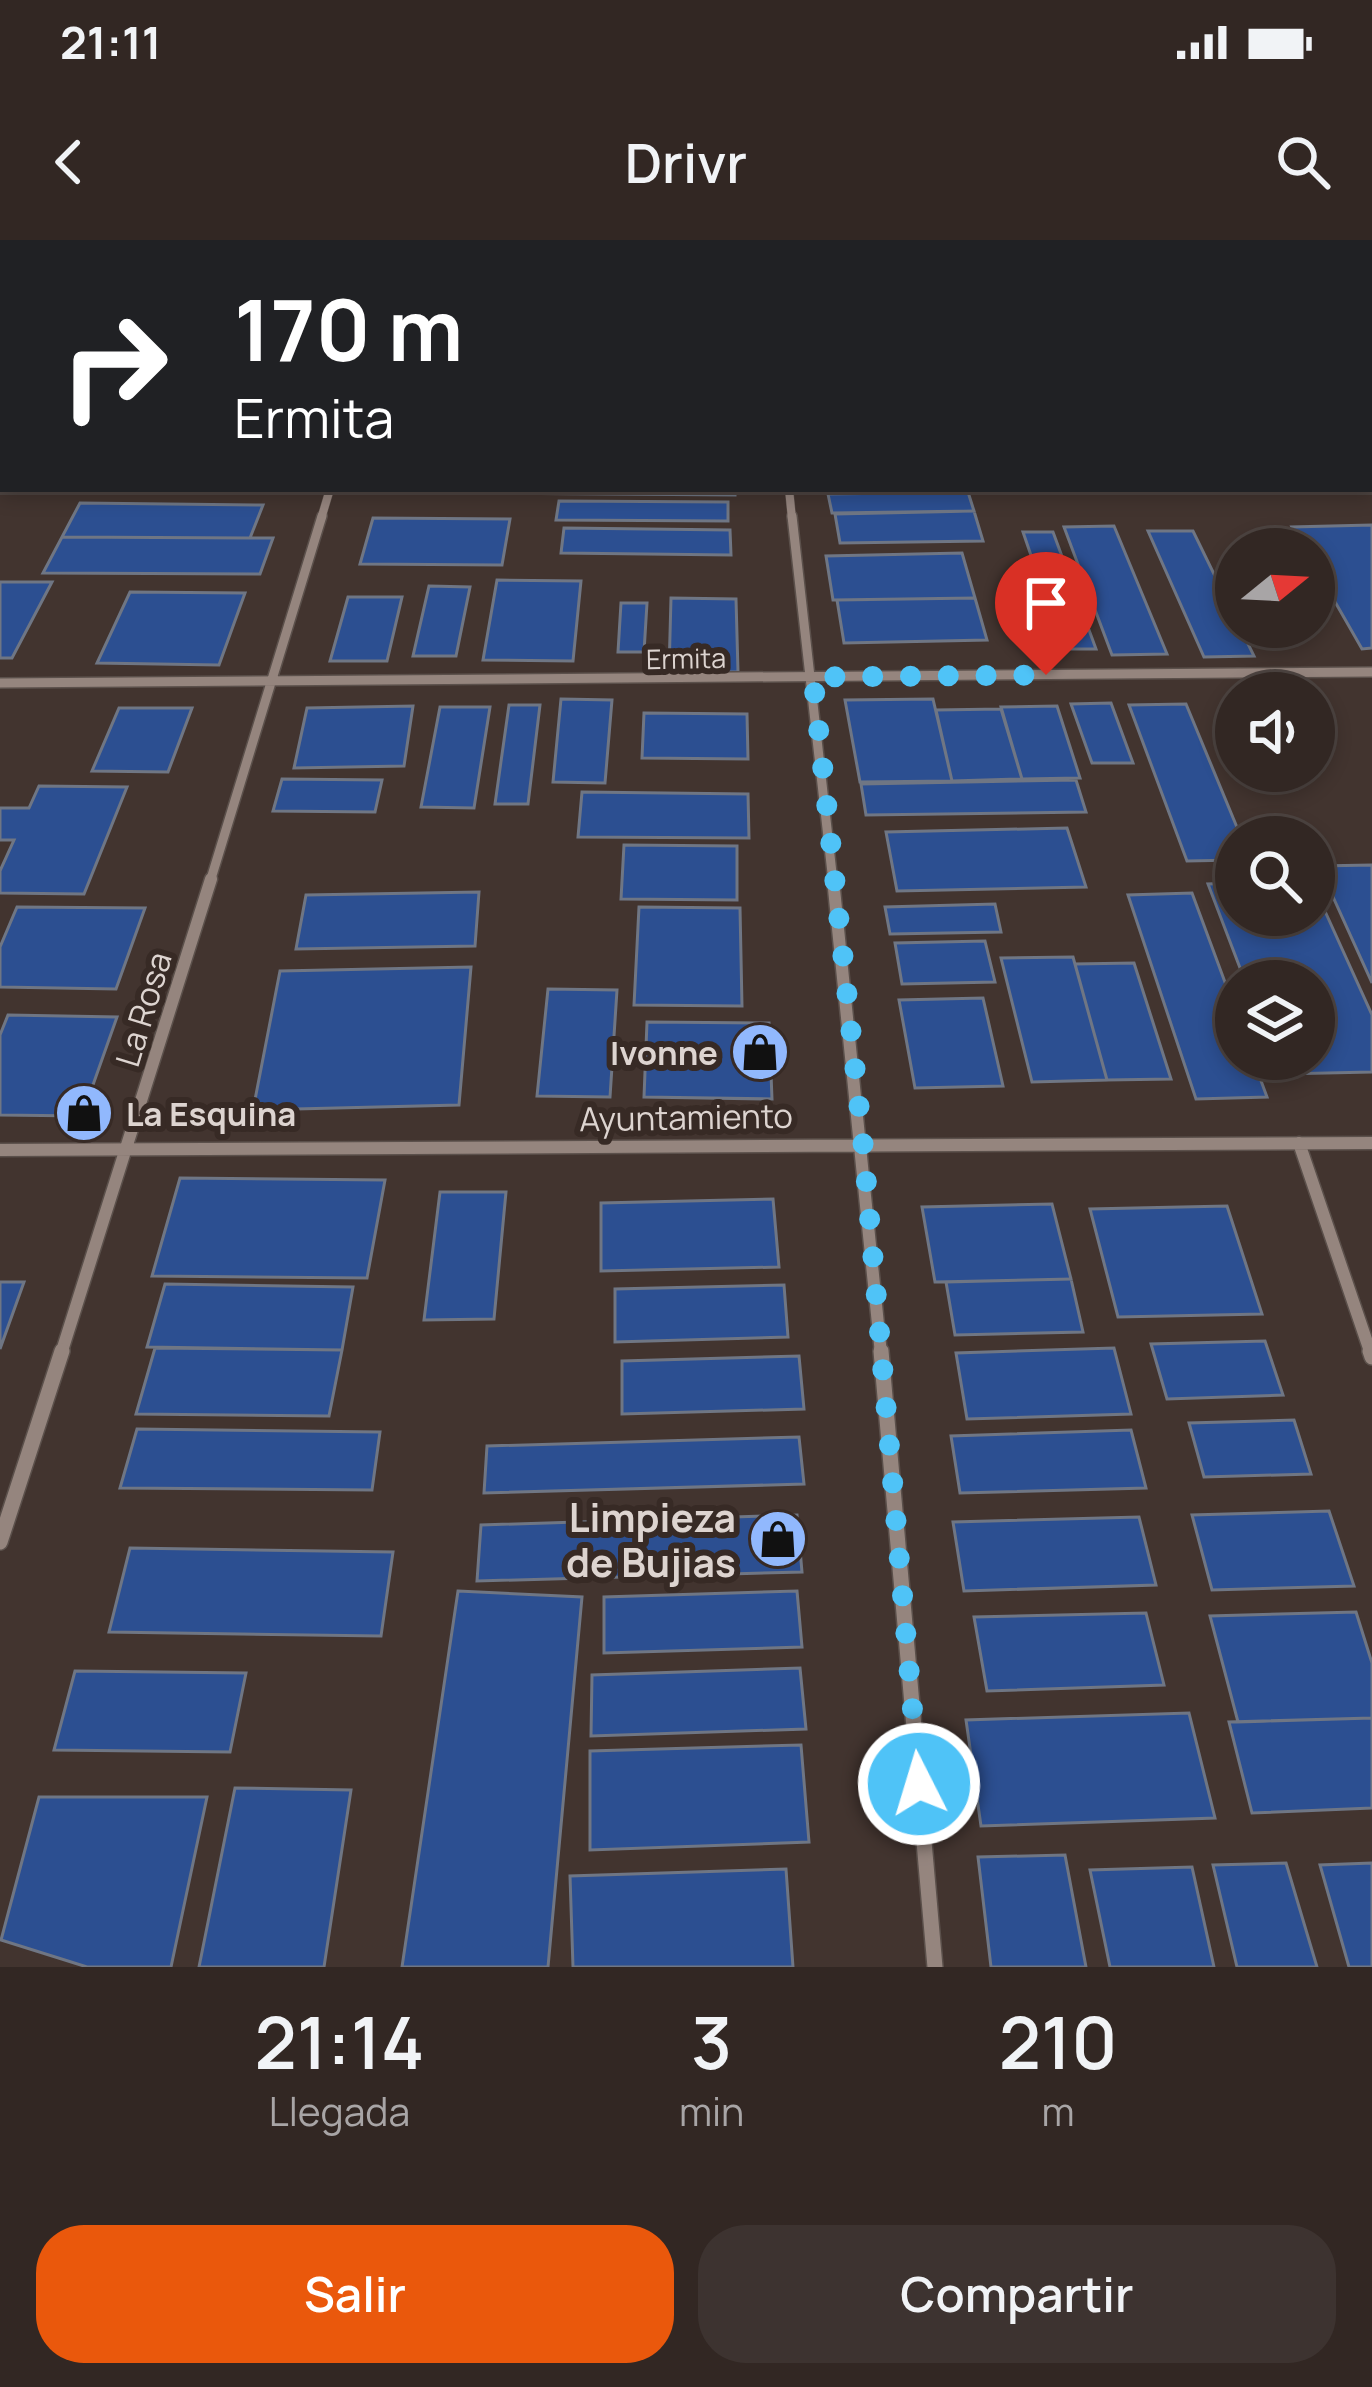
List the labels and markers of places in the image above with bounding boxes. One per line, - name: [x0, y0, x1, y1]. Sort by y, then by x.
- pin: [995, 552, 1097, 675]
- shop icon: Ivonne: [729, 1021, 791, 1083]
- place label: Ivonne: [610, 1030, 718, 1075]
- shop icon: La Esquina: [53, 1082, 115, 1144]
- place label: La Esquina: [126, 1091, 296, 1136]
- place label: Limpieza de Bujias: [566, 1490, 736, 1589]
- shop icon: Limpieza de Bujias: [747, 1508, 809, 1570]

